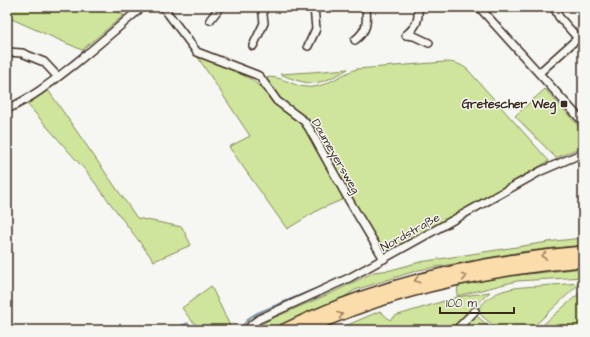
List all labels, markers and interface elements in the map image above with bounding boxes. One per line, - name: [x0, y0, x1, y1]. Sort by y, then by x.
- place label: Gretescher Weg: [462, 96, 557, 115]
- marker: Gretescher Weg: [559, 99, 569, 109]
- street label: Daumeyersweg: [306, 116, 364, 197]
- street label: Nordstraße: [377, 209, 444, 256]
- one-way arrow: [541, 251, 547, 260]
- one-way arrow: [461, 274, 468, 282]
- one-way arrow: [413, 275, 420, 284]
- scale bar: [440, 289, 514, 315]
- text: 100 m: [446, 295, 477, 312]
- one-way arrow: [336, 311, 343, 319]

